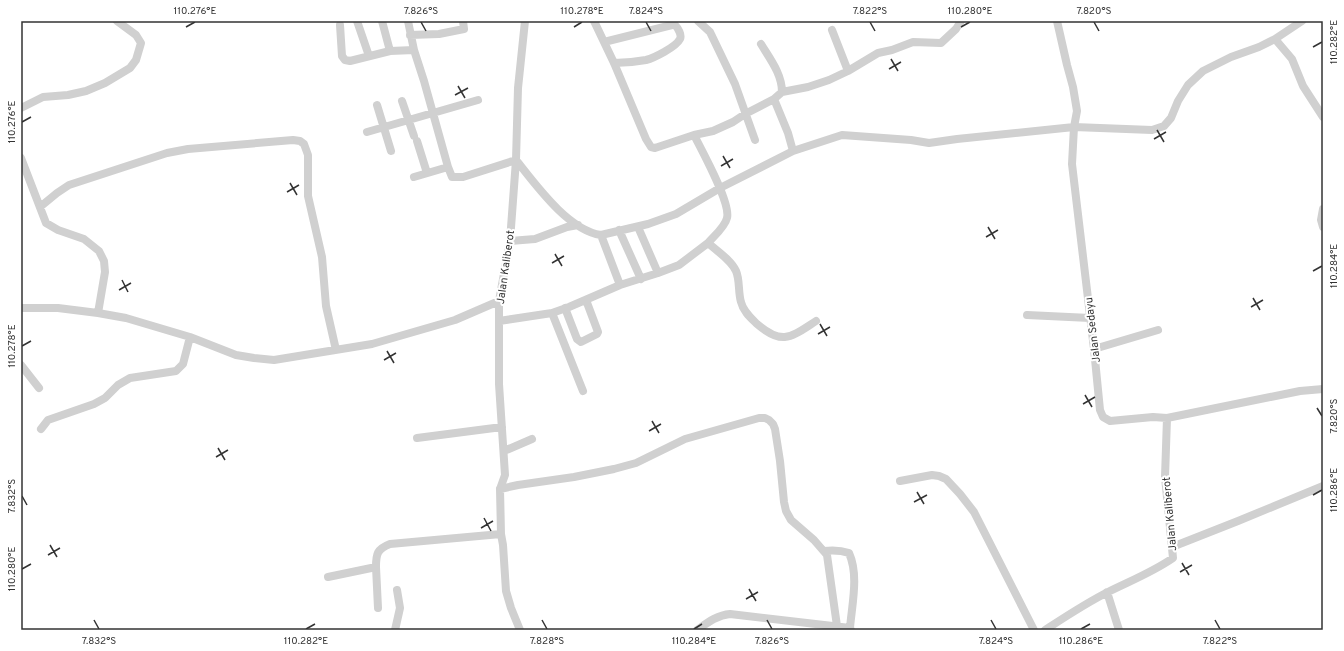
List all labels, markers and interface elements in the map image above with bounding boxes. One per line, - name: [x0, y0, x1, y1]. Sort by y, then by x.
- text: 110.276°E: [174, 5, 216, 18]
- text: 7.826°S: [404, 5, 438, 18]
- text: 110.278°E: [560, 5, 604, 18]
- text: 7.824°S: [629, 5, 663, 18]
- text: 7.822°S: [853, 5, 887, 18]
- text: 110.280°E: [948, 5, 992, 18]
- text: 7.820°S: [1076, 5, 1112, 18]
- text: 110.282°E: [1328, 20, 1341, 64]
- text: 110.276°E: [6, 101, 19, 143]
- street label: Jalan Kaliberot: [494, 229, 518, 305]
- text: 110.284°E: [1328, 244, 1341, 288]
- street label: Jalan Sedayu: [1082, 296, 1104, 363]
- text: 110.278°E: [6, 324, 19, 368]
- text: 7.820°S: [1328, 398, 1341, 434]
- text: 110.286°E: [1328, 468, 1341, 512]
- street label: Jalan Kaliberot: [1160, 476, 1180, 552]
- text: 7.832°S: [6, 479, 19, 513]
- text: 110.280°E: [6, 547, 19, 591]
- text: 7.832°S: [82, 635, 116, 648]
- text: 110.282°E: [284, 635, 328, 648]
- text: 7.828°S: [530, 635, 564, 648]
- text: 110.284°E: [672, 635, 716, 648]
- text: 7.826°S: [755, 635, 789, 648]
- text: 7.824°S: [979, 635, 1013, 648]
- text: 110.286°E: [1059, 635, 1103, 648]
- text: 7.822°S: [1203, 635, 1237, 648]

